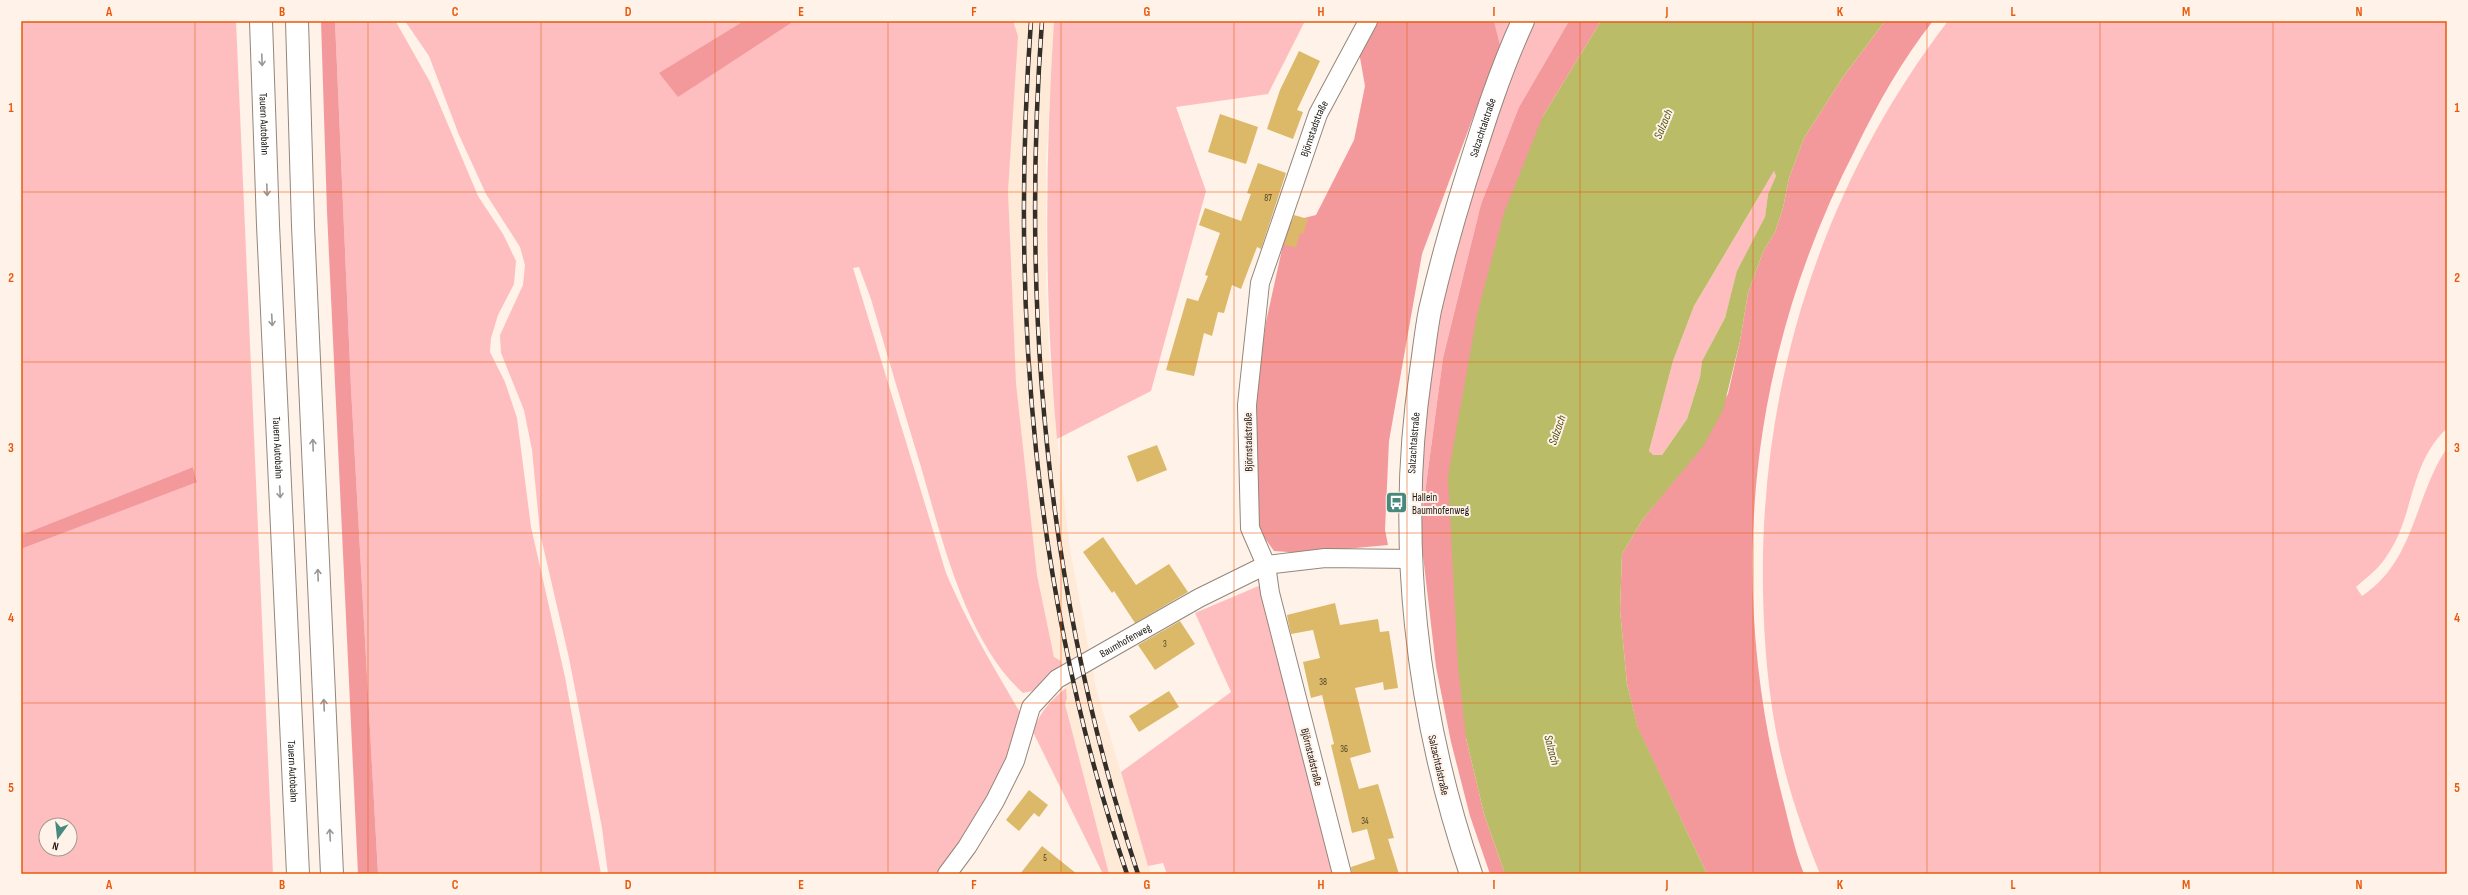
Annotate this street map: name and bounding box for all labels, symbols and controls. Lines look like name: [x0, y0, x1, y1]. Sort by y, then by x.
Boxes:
text: A: [105, 4, 113, 20]
text: B: [279, 4, 285, 20]
text: C: [452, 4, 459, 20]
text: D: [625, 4, 632, 20]
text: E: [798, 4, 804, 20]
text: F: [971, 4, 977, 20]
text: G: [1144, 4, 1151, 20]
text: H: [1318, 4, 1325, 20]
text: I: [1493, 4, 1496, 20]
text: J: [1665, 4, 1669, 20]
text: K: [1837, 4, 1844, 20]
text: L: [2010, 4, 2016, 20]
text: M: [2182, 4, 2190, 20]
text: N: [2356, 4, 2363, 20]
one-way arrow: [259, 53, 266, 66]
street label: Tauern Autobahn: [256, 93, 272, 156]
street label: Salzachtalstraße: [1467, 96, 1499, 159]
street label: Björnstadstraße: [1298, 98, 1331, 158]
text: 1: [8, 100, 14, 116]
text: 1: [2454, 100, 2460, 116]
water label: Salzach: [1651, 107, 1676, 141]
one-way arrow: [263, 183, 270, 196]
house number: 87: [1264, 193, 1272, 204]
text: 2: [8, 270, 14, 286]
text: 2: [2454, 270, 2460, 286]
one-way arrow: [268, 313, 276, 326]
street label: Salzachtalstraße: [1405, 411, 1423, 474]
street label: Björnstadstraße: [1241, 412, 1256, 472]
water label: Salzach: [1545, 413, 1570, 447]
street label: Tauern Autobahn: [270, 416, 286, 479]
one-way arrow: [309, 439, 316, 452]
text: 3: [8, 440, 14, 456]
text: 3: [2454, 440, 2460, 456]
one-way arrow: [276, 485, 283, 498]
bus stop icon: Hallein Baumhofenweg: [1383, 490, 1409, 516]
place label: Hallein Baumhofenweg: [1412, 491, 1470, 517]
one-way arrow: [315, 569, 322, 582]
text: 4: [8, 610, 14, 626]
text: 4: [2454, 610, 2460, 626]
street label: Baumhofenweg: [1097, 621, 1154, 660]
house number: 3: [1163, 639, 1167, 650]
house number: 38: [1319, 677, 1327, 688]
one-way arrow: [320, 699, 328, 712]
street label: Björnstadstraße: [1298, 727, 1325, 787]
water label: Salzach: [1540, 733, 1563, 767]
street label: Salzachtalstraße: [1425, 734, 1452, 797]
street label: Tauern Autobahn: [285, 740, 301, 803]
house number: 36: [1340, 744, 1348, 755]
text: 5: [8, 780, 14, 796]
text: 5: [2454, 780, 2460, 796]
house number: 34: [1361, 816, 1369, 827]
north arrow: [38, 817, 78, 857]
one-way arrow: [327, 829, 334, 842]
text: N: [51, 839, 60, 853]
house number: 5: [1043, 853, 1047, 864]
text: A: [105, 877, 113, 893]
text: B: [279, 877, 285, 893]
text: C: [452, 877, 459, 893]
text: D: [625, 877, 632, 893]
text: E: [798, 877, 804, 893]
text: F: [971, 877, 977, 893]
text: G: [1144, 877, 1151, 893]
text: H: [1318, 877, 1325, 893]
text: I: [1493, 877, 1496, 893]
text: J: [1665, 877, 1669, 893]
text: K: [1837, 877, 1844, 893]
text: L: [2010, 877, 2016, 893]
text: M: [2182, 877, 2190, 893]
text: N: [2356, 877, 2363, 893]

